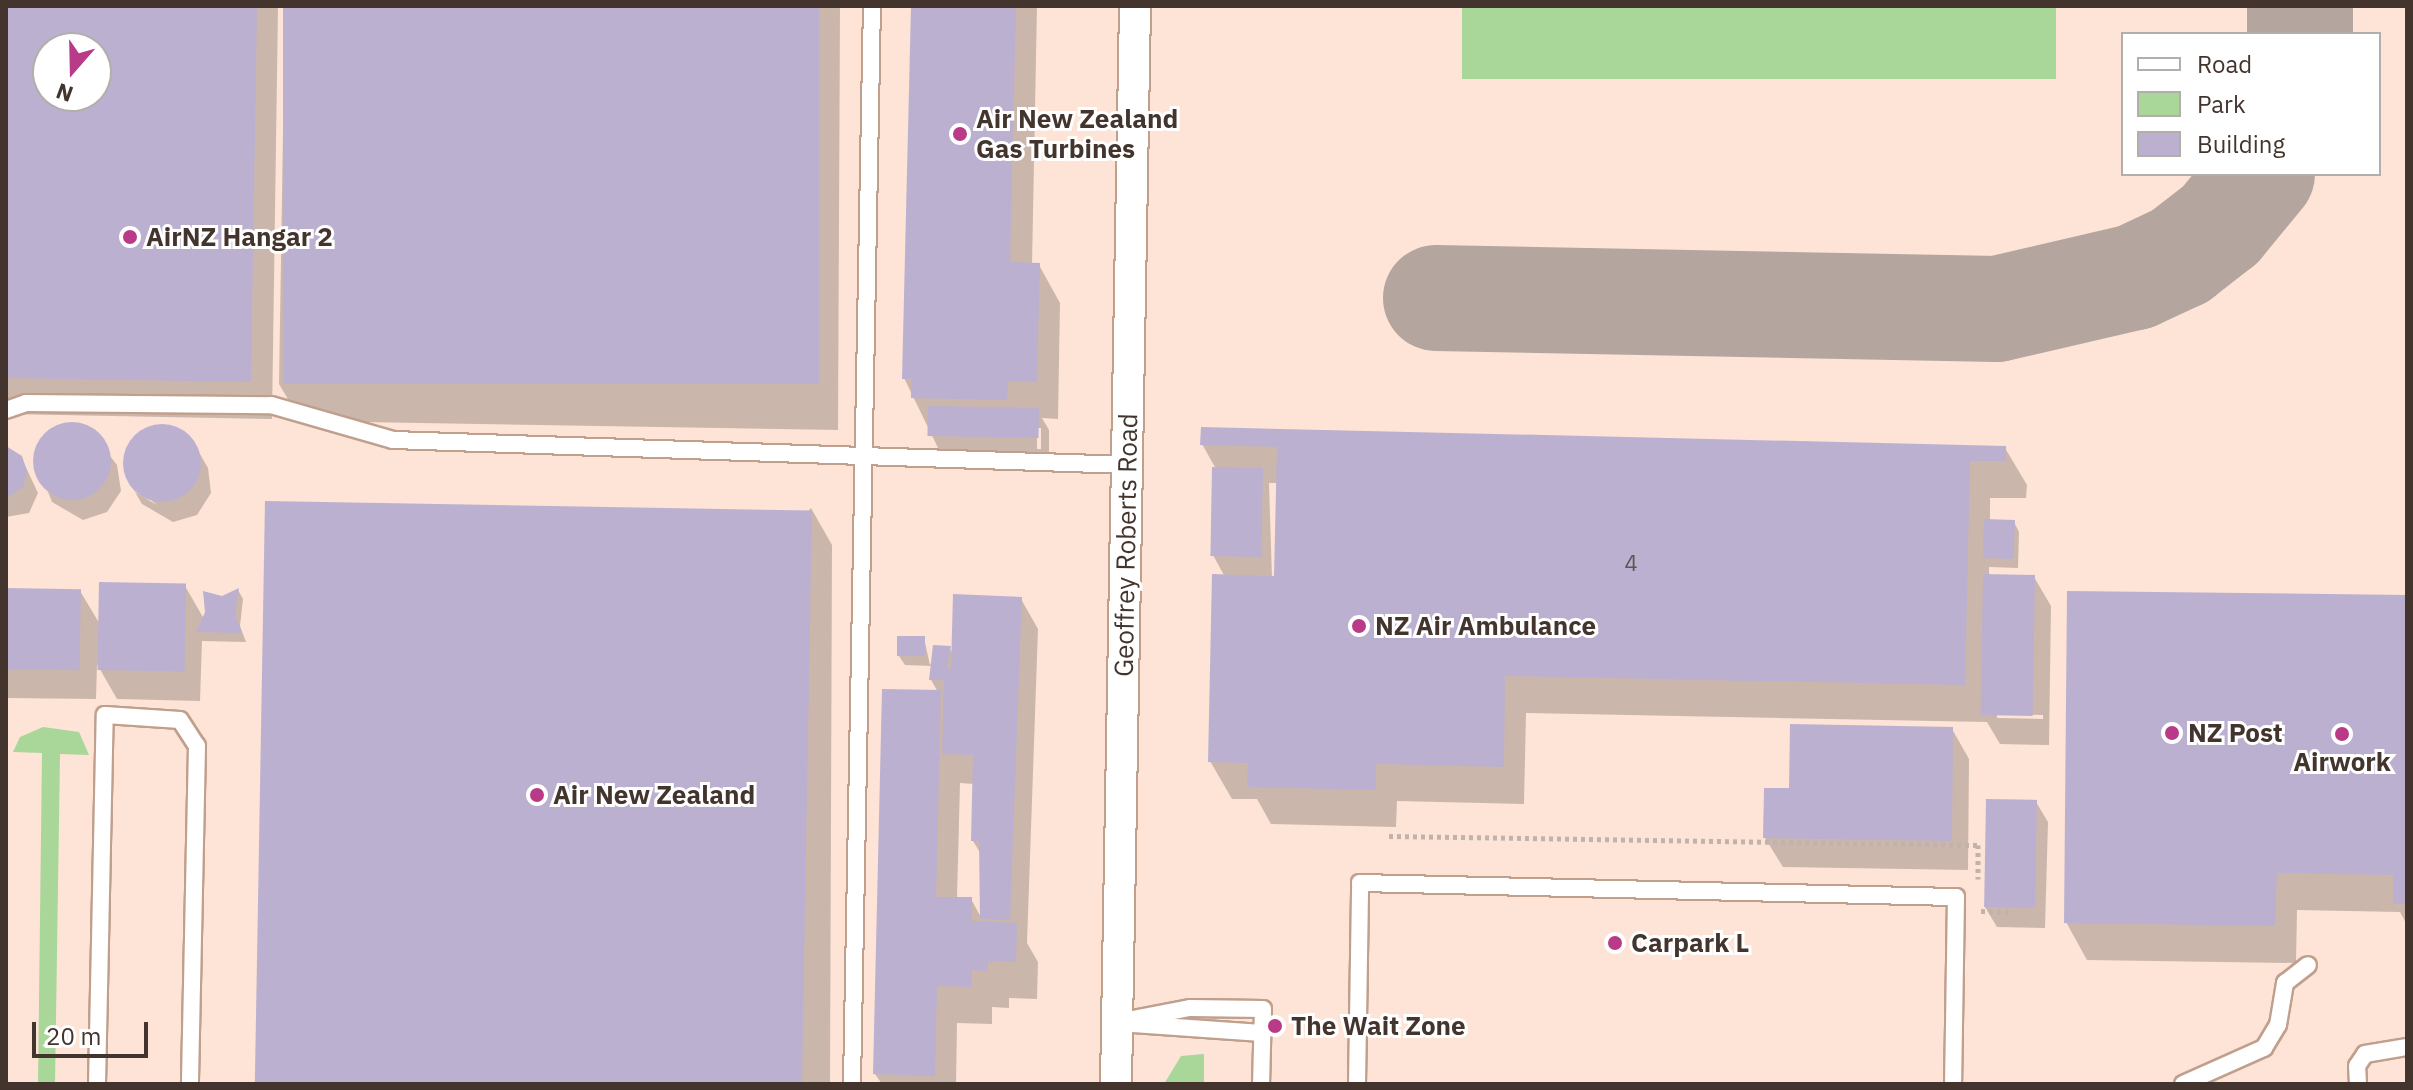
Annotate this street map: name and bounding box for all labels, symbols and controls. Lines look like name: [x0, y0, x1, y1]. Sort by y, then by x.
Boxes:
north arrow: [32, 32, 112, 112]
legend: [2121, 32, 2381, 176]
text: Road: [2197, 48, 2252, 80]
text: N: [52, 77, 77, 109]
text: Park: [2197, 88, 2246, 120]
place label: Air New Zealand Gas Turbines: [976, 103, 1178, 164]
marker: Air New Zealand Gas Turbines: [951, 125, 969, 143]
text: Building: [2197, 128, 2285, 160]
place label: AirNZ Hangar 2: [146, 221, 333, 253]
marker: AirNZ Hangar 2: [121, 228, 139, 246]
street label: Geoffrey Roberts Road: [1108, 413, 1144, 677]
house number: 4: [1624, 550, 1638, 576]
place label: NZ Air Ambulance: [1375, 610, 1596, 642]
marker: NZ Air Ambulance: [1350, 617, 1368, 635]
place label: NZ Post: [2188, 717, 2283, 749]
marker: NZ Post: [2163, 724, 2181, 742]
marker: Airwork: [2333, 725, 2351, 743]
place label: Airwork: [2293, 746, 2391, 778]
place label: Air New Zealand: [553, 779, 755, 811]
marker: Air New Zealand: [528, 786, 546, 804]
place label: Carpark L: [1631, 927, 1749, 959]
marker: Carpark L: [1606, 934, 1624, 952]
scale bar: [36, 1006, 152, 1056]
place label: The Wait Zone: [1291, 1010, 1466, 1042]
marker: The Wait Zone: [1266, 1017, 1284, 1035]
text: 20 m: [46, 1020, 101, 1052]

